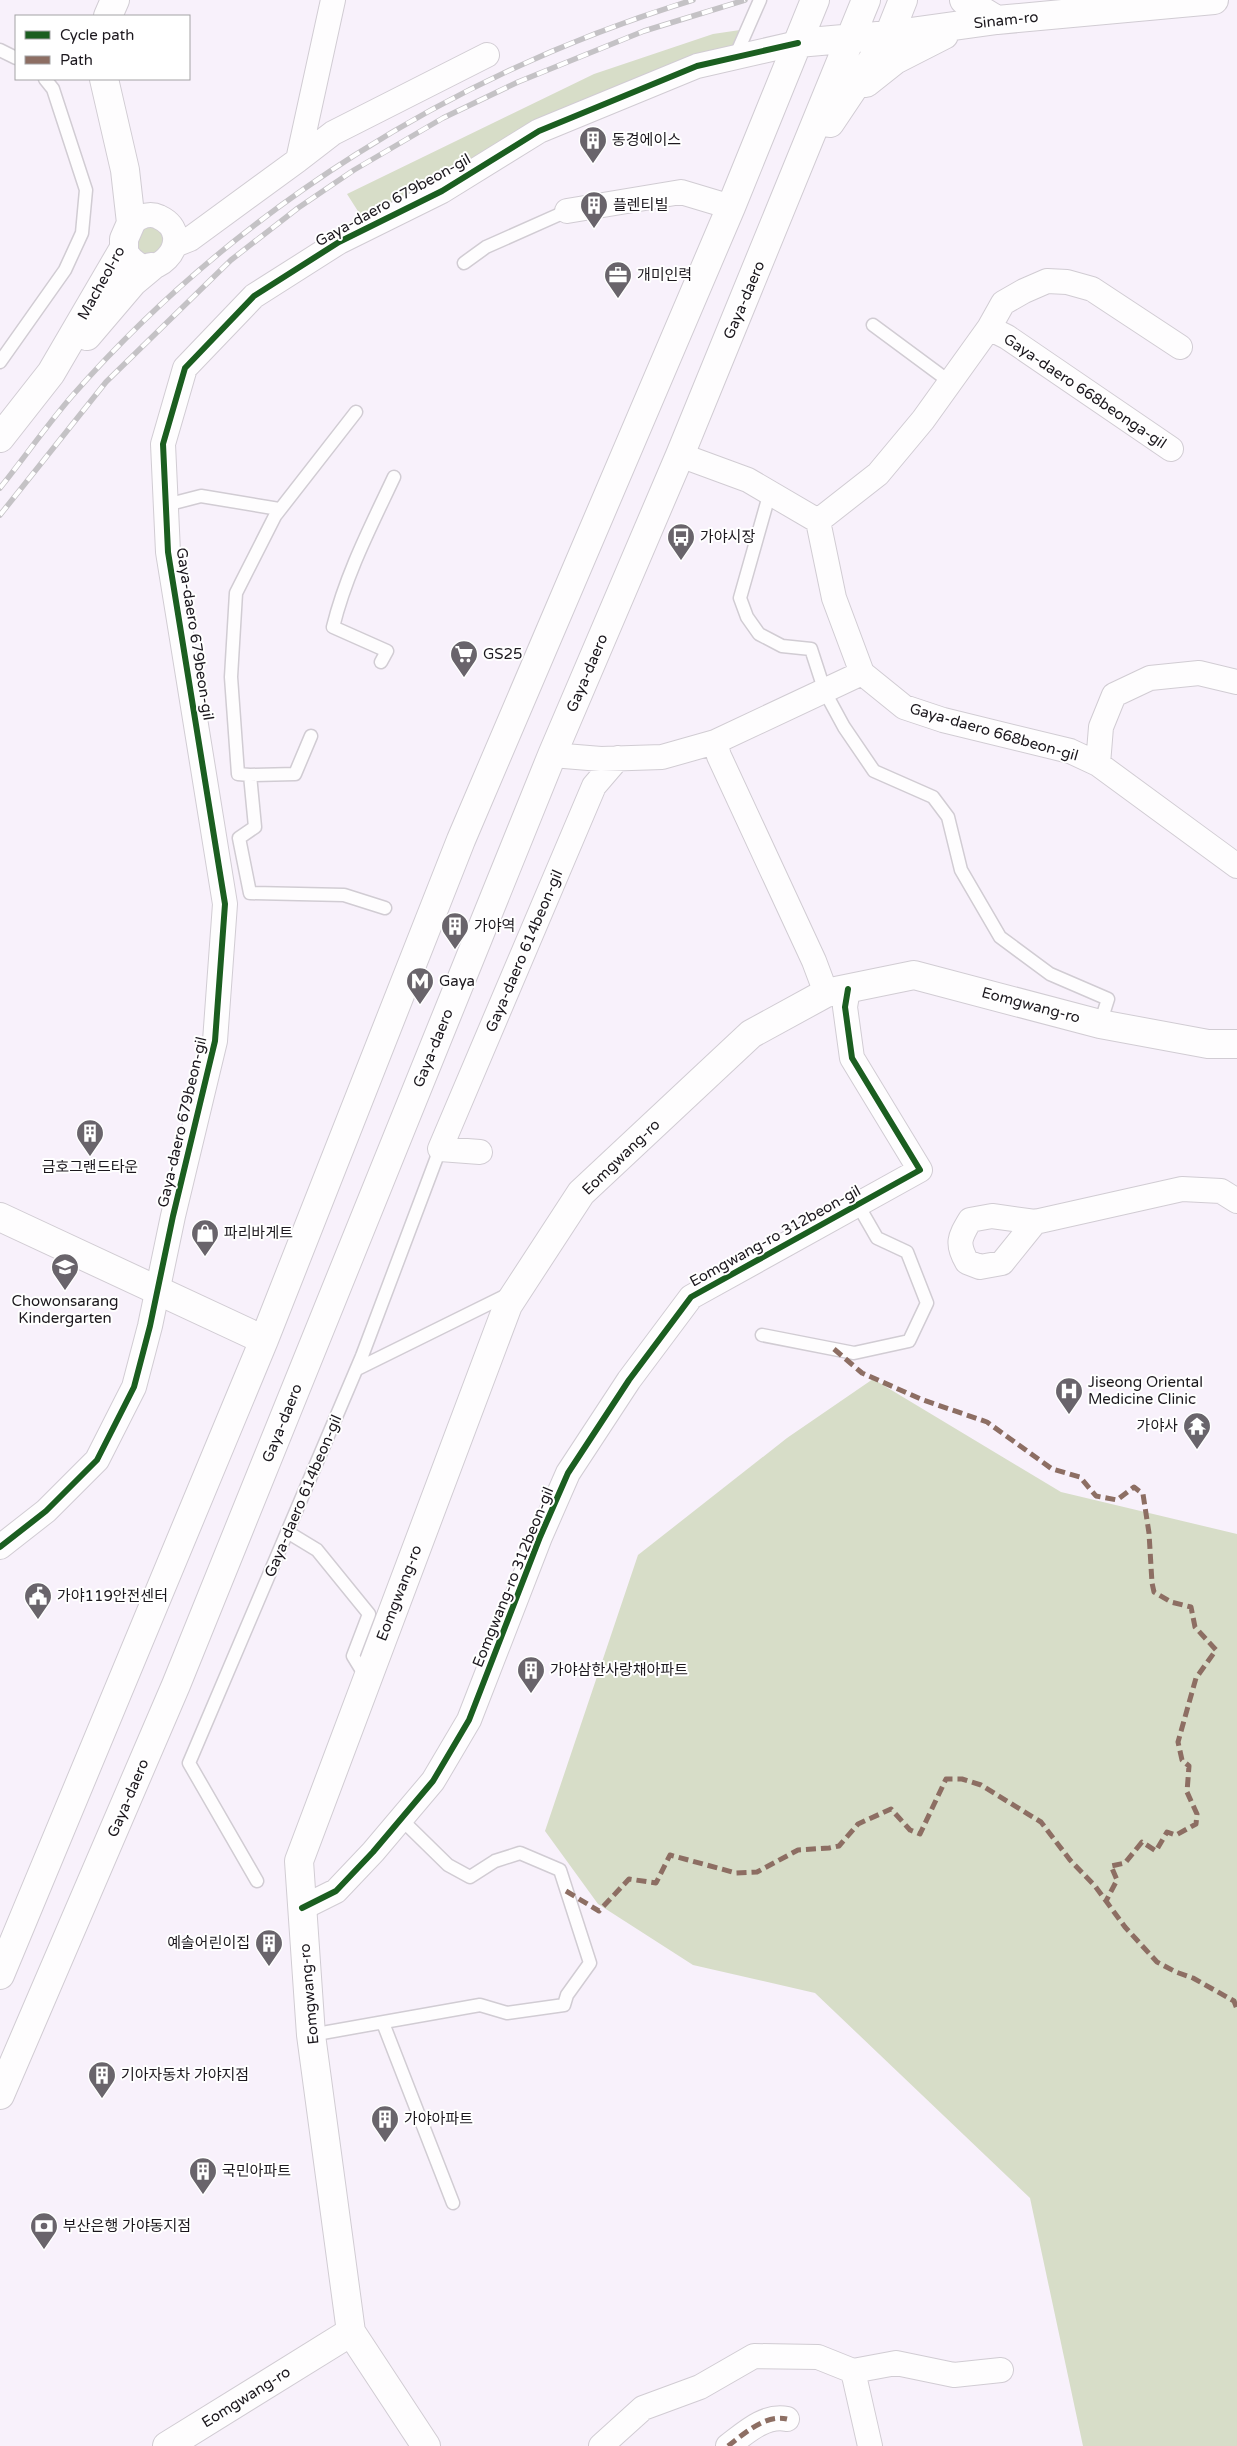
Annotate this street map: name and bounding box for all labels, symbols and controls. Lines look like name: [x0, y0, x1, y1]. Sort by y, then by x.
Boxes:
street label: Sinam-ro: [973, 8, 1039, 32]
legend: [15, 15, 190, 80]
text: Cycle path: [60, 26, 134, 44]
text: Path: [60, 51, 93, 69]
building icon: 동경에이스: [578, 125, 608, 164]
place label: 동경에이스: [612, 131, 681, 149]
street label: Gaya-daero 679beon-gil: [312, 150, 474, 250]
building icon: 플렌티빌: [579, 190, 609, 229]
place label: 플렌티빌: [613, 196, 668, 214]
street label: Macheol-ro: [73, 243, 129, 323]
street label: Gaya-daero: [719, 258, 769, 342]
office icon: 개미인력: [603, 260, 633, 299]
place label: 개미인력: [637, 266, 692, 284]
street label: Gaya-daero 668beonga-gil: [1000, 330, 1170, 452]
bus stop icon: 가야시장: [666, 522, 696, 561]
place label: 가야시장: [700, 528, 755, 546]
street label: Gaya-daero 679beon-gil: [172, 546, 218, 722]
street label: Gaya-daero: [562, 631, 612, 715]
supermarket icon: GS25: [449, 639, 479, 678]
place label: GS25: [483, 645, 522, 663]
street label: Gaya-daero 668beon-gil: [908, 699, 1080, 765]
street label: Gaya-daero 614beon-gil: [482, 867, 566, 1035]
building icon: 가야역: [440, 911, 470, 950]
place label: 가야역: [474, 917, 515, 935]
metro station icon: Gaya: [405, 966, 435, 1005]
place label: Gaya: [439, 972, 475, 990]
street label: Eomgwang-ro: [980, 983, 1082, 1027]
street label: Gaya-daero: [409, 1006, 457, 1090]
street label: Gaya-daero 679beon-gil: [154, 1035, 210, 1209]
street label: Eomgwang-ro: [578, 1115, 664, 1199]
building icon: 금호그랜드타운: [75, 1118, 105, 1157]
place label: 금호그랜드타운: [42, 1158, 138, 1176]
street label: Eomgwang-ro 312beon-gil: [686, 1181, 864, 1291]
shop icon: 파리바게트: [190, 1218, 220, 1257]
place label: 파리바게트: [224, 1224, 293, 1242]
school or university icon: Chowonsarang Kindergarten: [50, 1252, 80, 1291]
place label: Chowonsarang Kindergarten: [11, 1292, 119, 1327]
place label: Jiseong Oriental Medicine Clinic: [1088, 1373, 1203, 1408]
hospital icon: Jiseong Oriental Medicine Clinic: [1054, 1376, 1084, 1415]
street label: Gaya-daero: [258, 1381, 306, 1465]
temple icon: 가야사: [1182, 1411, 1212, 1450]
street label: Gaya-daero 614beon-gil: [261, 1412, 345, 1580]
place label: 가야사: [1137, 1417, 1178, 1435]
street label: Eomgwang-ro 312beon-gil: [469, 1484, 557, 1670]
street label: Eomgwang-ro: [372, 1542, 426, 1644]
public building icon: 가야119안전센터: [23, 1581, 53, 1620]
place label: 가야119안전센터: [57, 1587, 168, 1605]
building icon: 가야삼한사랑채아파트: [516, 1655, 546, 1694]
place label: 가야삼한사랑채아파트: [550, 1661, 688, 1679]
street label: Gaya-daero: [103, 1756, 153, 1840]
building icon: 예솔어린이집: [254, 1928, 284, 1967]
place label: 예솔어린이집: [167, 1934, 250, 1952]
street label: Eomgwang-ro: [296, 1943, 322, 2045]
building icon: 기아자동차 가야지점: [87, 2060, 117, 2099]
place label: 기아자동차 가야지점: [121, 2066, 249, 2084]
building icon: 가야아파트: [370, 2104, 400, 2143]
place label: 가야아파트: [404, 2110, 473, 2128]
building icon: 국민아파트: [188, 2156, 218, 2195]
place label: 국민아파트: [222, 2162, 291, 2180]
bank icon: 부산은행 가야동지점: [29, 2211, 59, 2250]
place label: 부산은행 가야동지점: [63, 2217, 191, 2235]
street label: Eomgwang-ro: [198, 2363, 294, 2431]

